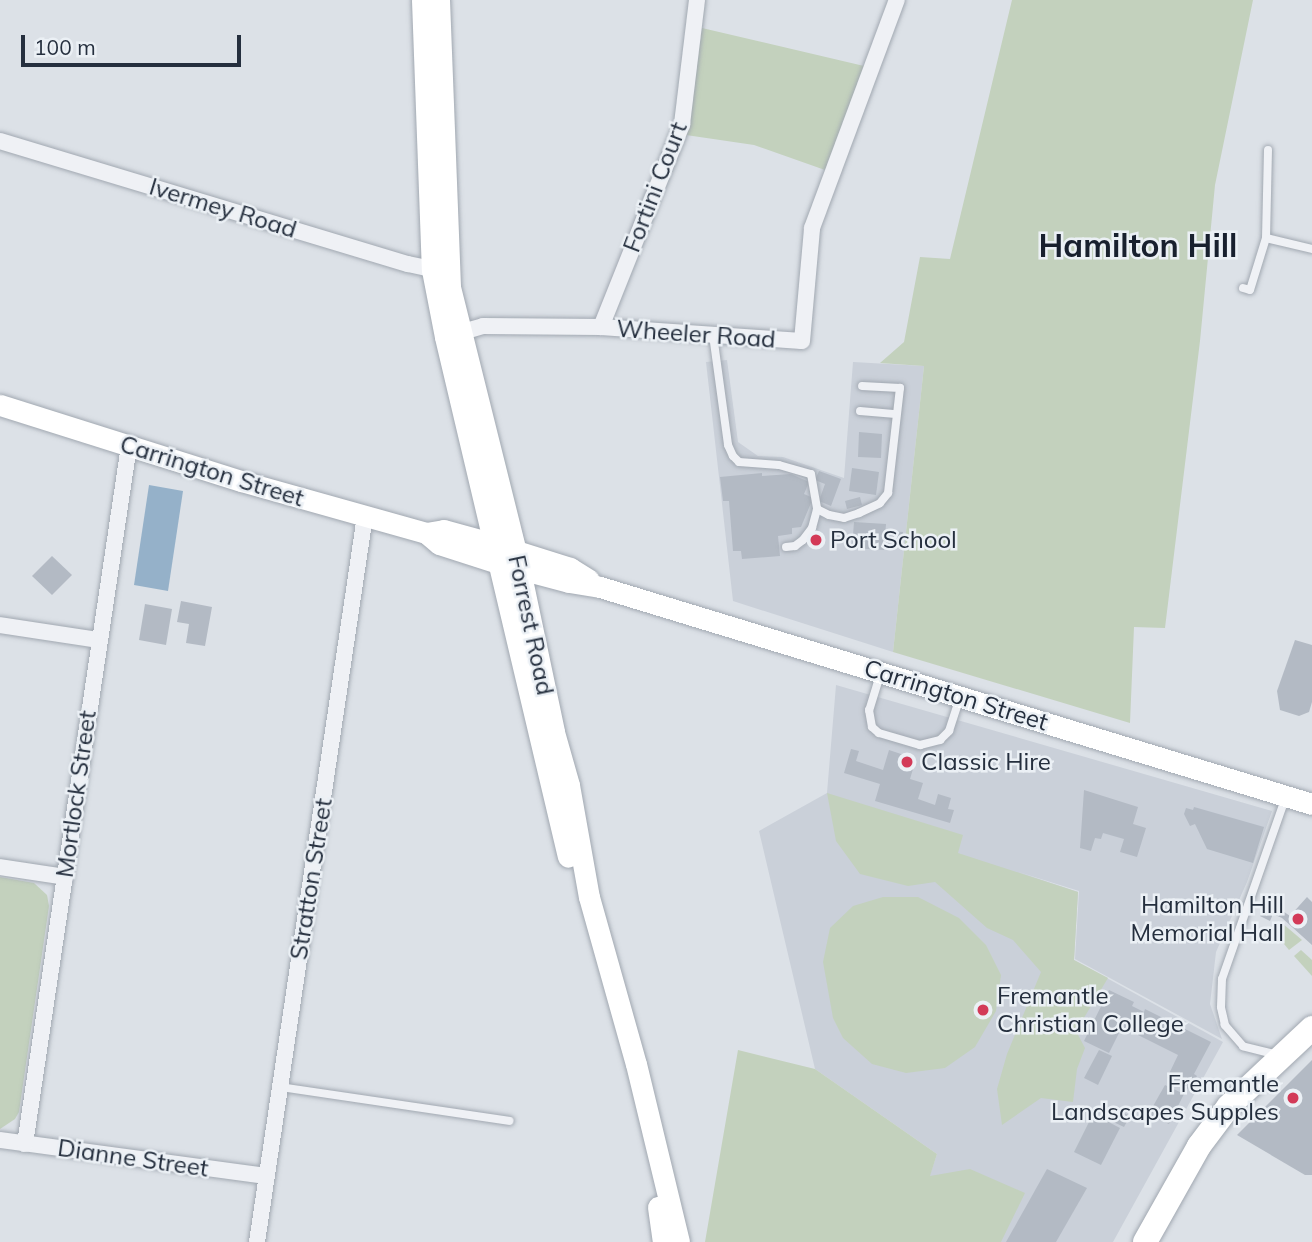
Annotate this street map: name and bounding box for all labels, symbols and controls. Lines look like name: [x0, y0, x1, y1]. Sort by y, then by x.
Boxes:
scale bar: [24, 21, 245, 65]
text: 100 m: [34, 34, 96, 60]
street label: Fortini Court: [617, 118, 693, 256]
street label: Ivermey Road: [146, 172, 300, 244]
district label: Hamilton Hill: [1039, 226, 1237, 264]
street label: Wheeler Road: [615, 314, 777, 354]
street label: Carrington Street: [117, 429, 307, 513]
place label: Port School: [830, 526, 957, 554]
marker: Port School: [808, 532, 824, 548]
street label: Forrest Road: [502, 552, 560, 698]
street label: Carrington Street: [861, 653, 1051, 737]
street label: Mortlock Street: [50, 709, 102, 879]
place label: Classic Hire: [921, 748, 1051, 776]
marker: Classic Hire: [899, 754, 915, 770]
street label: Stratton Street: [284, 796, 338, 962]
place label: Hamilton Hill Memorial Hall: [1131, 891, 1284, 947]
marker: Hamilton Hill Memorial Hall: [1290, 911, 1306, 927]
place label: Fremantle Christian College: [997, 982, 1184, 1038]
marker: Fremantle Christian College: [975, 1002, 991, 1018]
place label: Fremantle Landscapes Supples: [1051, 1070, 1279, 1126]
marker: Fremantle Landscapes Supples: [1285, 1090, 1301, 1106]
street label: Dianne Street: [56, 1133, 210, 1183]

